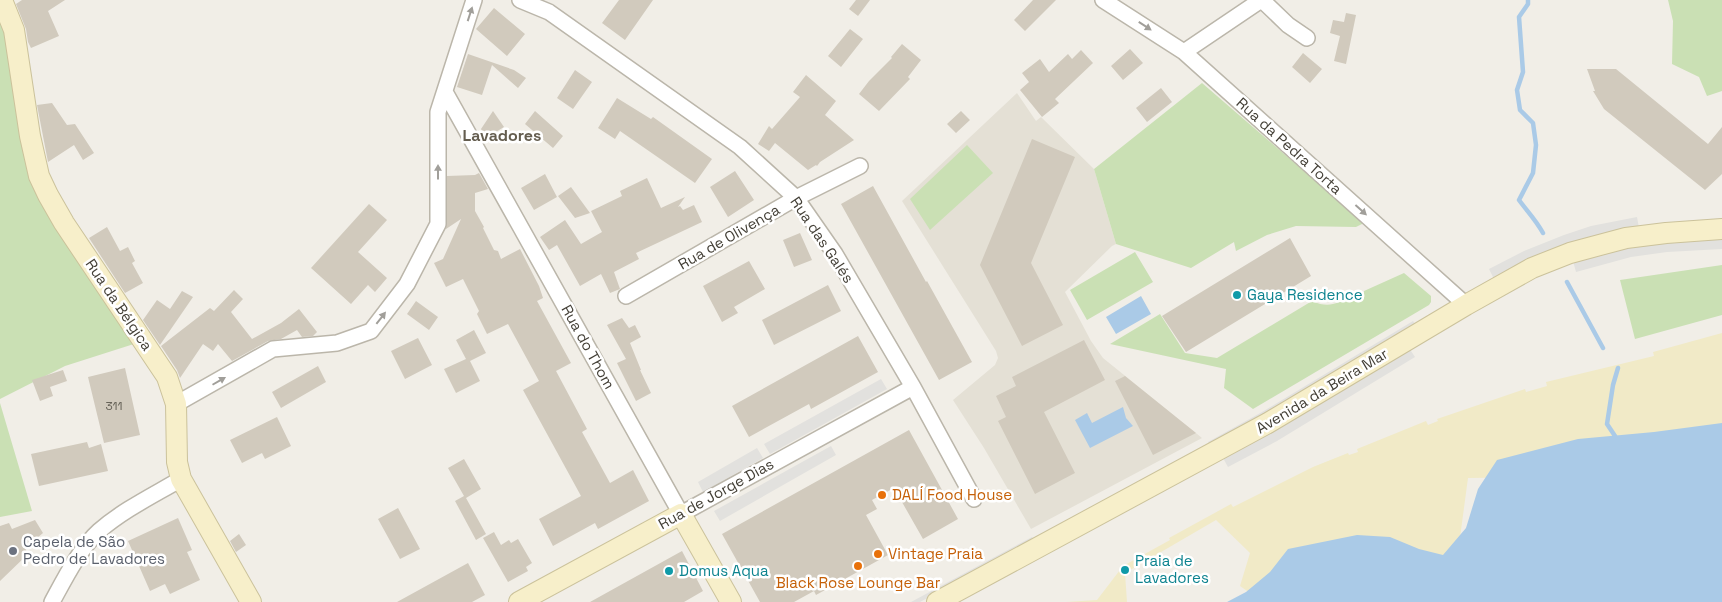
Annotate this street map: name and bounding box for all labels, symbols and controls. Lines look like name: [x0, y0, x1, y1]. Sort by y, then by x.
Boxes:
one-way arrow: [466, 7, 474, 22]
one-way arrow: [1138, 21, 1151, 31]
street label: Rua da Pedra Torta: [1233, 93, 1346, 198]
district label: Lavadores: [463, 125, 541, 146]
one-way arrow: [434, 164, 442, 180]
street label: Rua das Galés: [787, 193, 858, 287]
street label: Rua de Olivença: [674, 200, 783, 273]
one-way arrow: [1355, 204, 1367, 216]
street label: Rua da Bélgica: [82, 255, 157, 355]
place label: Gaya Residence: [1247, 285, 1363, 304]
marker: Gaya Residence: [1231, 289, 1243, 301]
street label: Rua do Thom: [557, 301, 619, 392]
one-way arrow: [376, 312, 387, 325]
street label: Avenida da Beira Mar: [1252, 343, 1391, 437]
one-way arrow: [211, 377, 226, 385]
house number: 311: [105, 398, 123, 414]
street label: Rua de Jorge Dias: [655, 454, 777, 533]
place label: DALÍ Food House: [892, 485, 1012, 504]
marker: DALÍ Food House: [876, 489, 888, 501]
place label: Capela de São Pedro de Lavadores: [23, 532, 165, 568]
place label: Vintage Praia: [888, 544, 983, 563]
marker: Capela de São Pedro de Lavadores: [7, 545, 19, 557]
marker: Vintage Praia: [872, 548, 884, 560]
place label: Praia de Lavadores: [1135, 551, 1209, 587]
marker: Black Rose Lounge Bar: [852, 560, 864, 572]
place label: Domus Aqua: [679, 561, 769, 580]
marker: Praia de Lavadores: [1119, 564, 1131, 576]
marker: Domus Aqua: [663, 565, 675, 577]
place label: Black Rose Lounge Bar: [776, 573, 941, 592]

